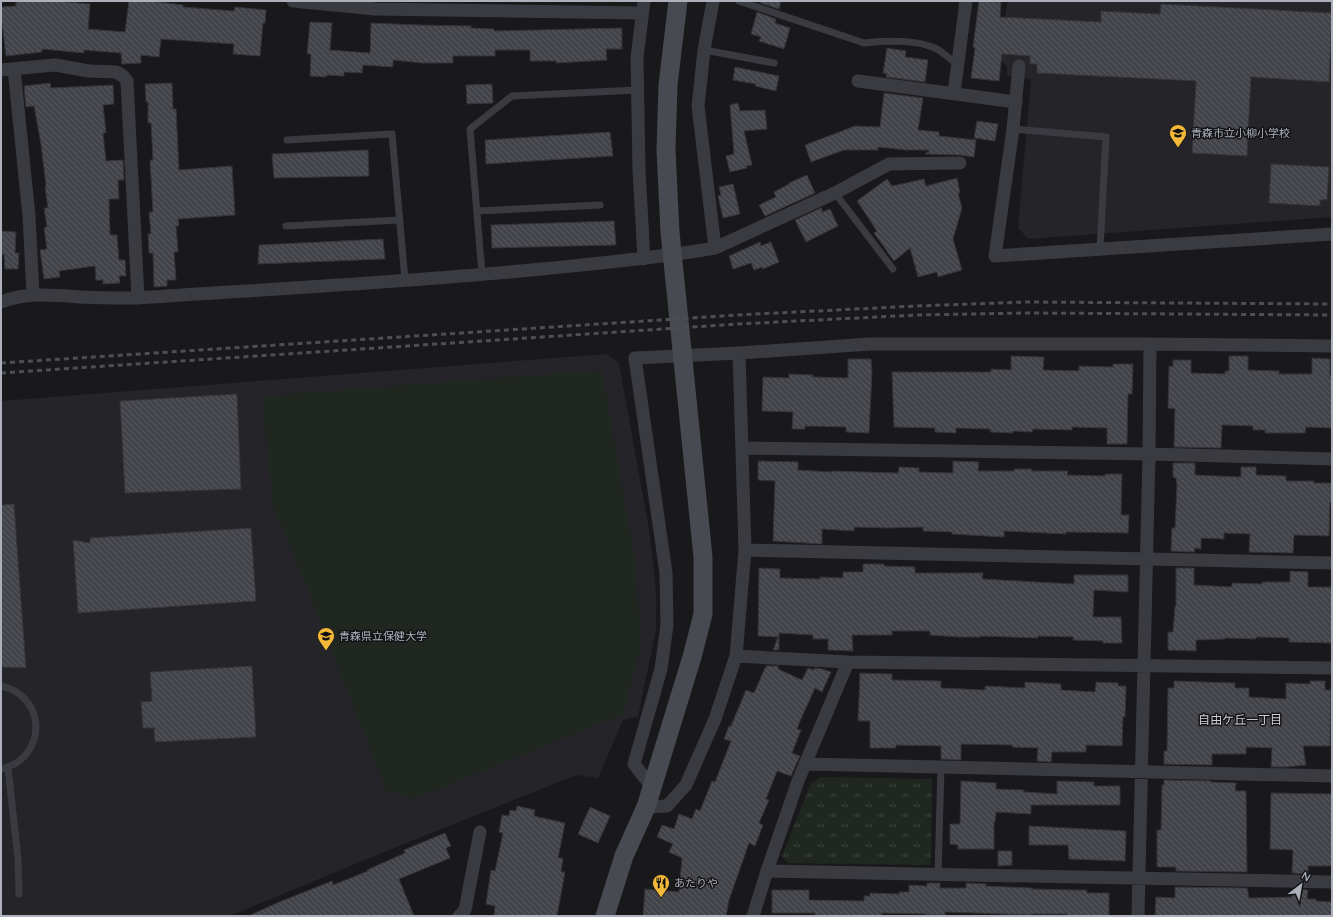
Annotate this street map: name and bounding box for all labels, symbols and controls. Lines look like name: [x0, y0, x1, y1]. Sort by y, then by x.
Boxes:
school or university icon: 青森市立小柳小学校: [1168, 123, 1188, 148]
place label: 青森市立小柳小学校: [1191, 126, 1290, 140]
school or university icon: 青森県立保健大学: [316, 626, 336, 651]
place label: 青森県立保健大学: [339, 629, 427, 643]
district label: 自由ケ丘一丁目: [1198, 712, 1282, 727]
north arrow: [1281, 865, 1321, 905]
text: N: [1299, 868, 1313, 885]
restaurant icon: あたりや: [651, 873, 671, 898]
place label: あたりや: [674, 876, 718, 890]

